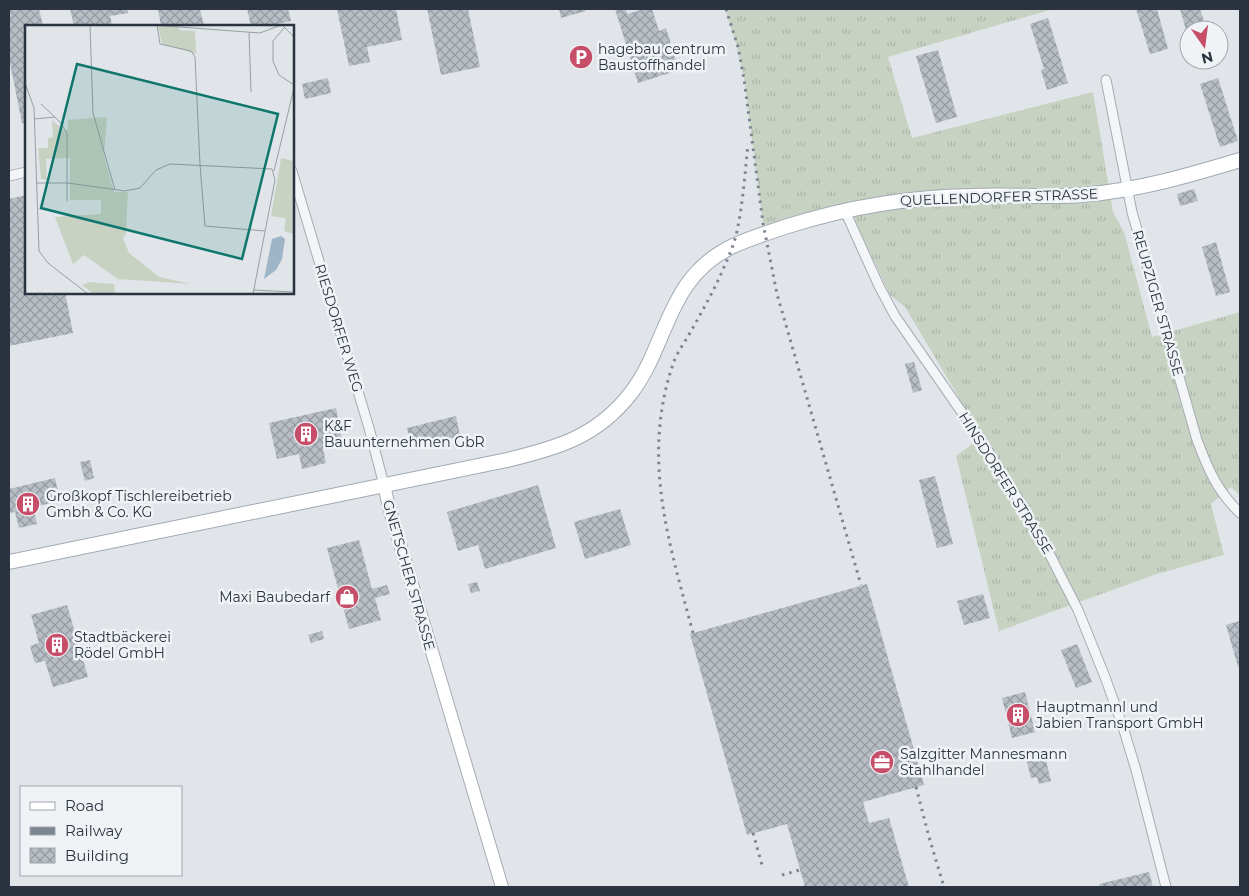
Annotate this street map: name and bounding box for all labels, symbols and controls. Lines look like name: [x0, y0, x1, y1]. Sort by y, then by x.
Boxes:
north arrow: [1179, 20, 1229, 70]
inset map: [25, 25, 294, 294]
place label: hagebau centrum Baustoffhandel: [598, 40, 726, 74]
parking icon: hagebau centrum Baustoffhandel: [568, 44, 594, 70]
text: N: [1199, 48, 1215, 68]
street label: QUELLENDORFER STRASSE: [900, 185, 1098, 209]
street label: REUPZIGER STRASSE: [1129, 228, 1187, 378]
street label: RIESDORFER WEG: [311, 262, 367, 394]
street label: HINSDORFER STRASSE: [955, 409, 1057, 557]
place label: K&F Bauunternehmen GbR: [324, 417, 485, 451]
building icon: K&F Bauunternehmen GbR: [293, 421, 319, 447]
place label: Großkopf Tischlereibetrieb Gmbh & Co. KG: [46, 487, 232, 521]
building icon: Großkopf Tischlereibetrieb Gmbh & Co. KG: [15, 491, 41, 517]
street label: GNETSCHER STRASSE: [379, 498, 439, 652]
shop icon: Maxi Baubedarf: [334, 584, 360, 610]
place label: Maxi Baubedarf: [219, 588, 331, 606]
place label: Stadtbäckerei Rödel GmbH: [74, 628, 171, 662]
building icon: Stadtbäckerei Rödel GmbH: [44, 632, 70, 658]
place label: Hauptmannl und Jabien Transport GmbH: [1035, 698, 1204, 732]
building icon: Hauptmannl und Jabien Transport GmbH: [1005, 702, 1031, 728]
place label: Salzgitter Mannesmann Stahlhandel: [900, 745, 1067, 779]
office icon: Salzgitter Mannesmann Stahlhandel: [869, 749, 895, 775]
legend: [20, 786, 182, 876]
text: Road: [65, 796, 104, 815]
text: Railway: [65, 821, 123, 840]
text: Building: [65, 846, 129, 865]

